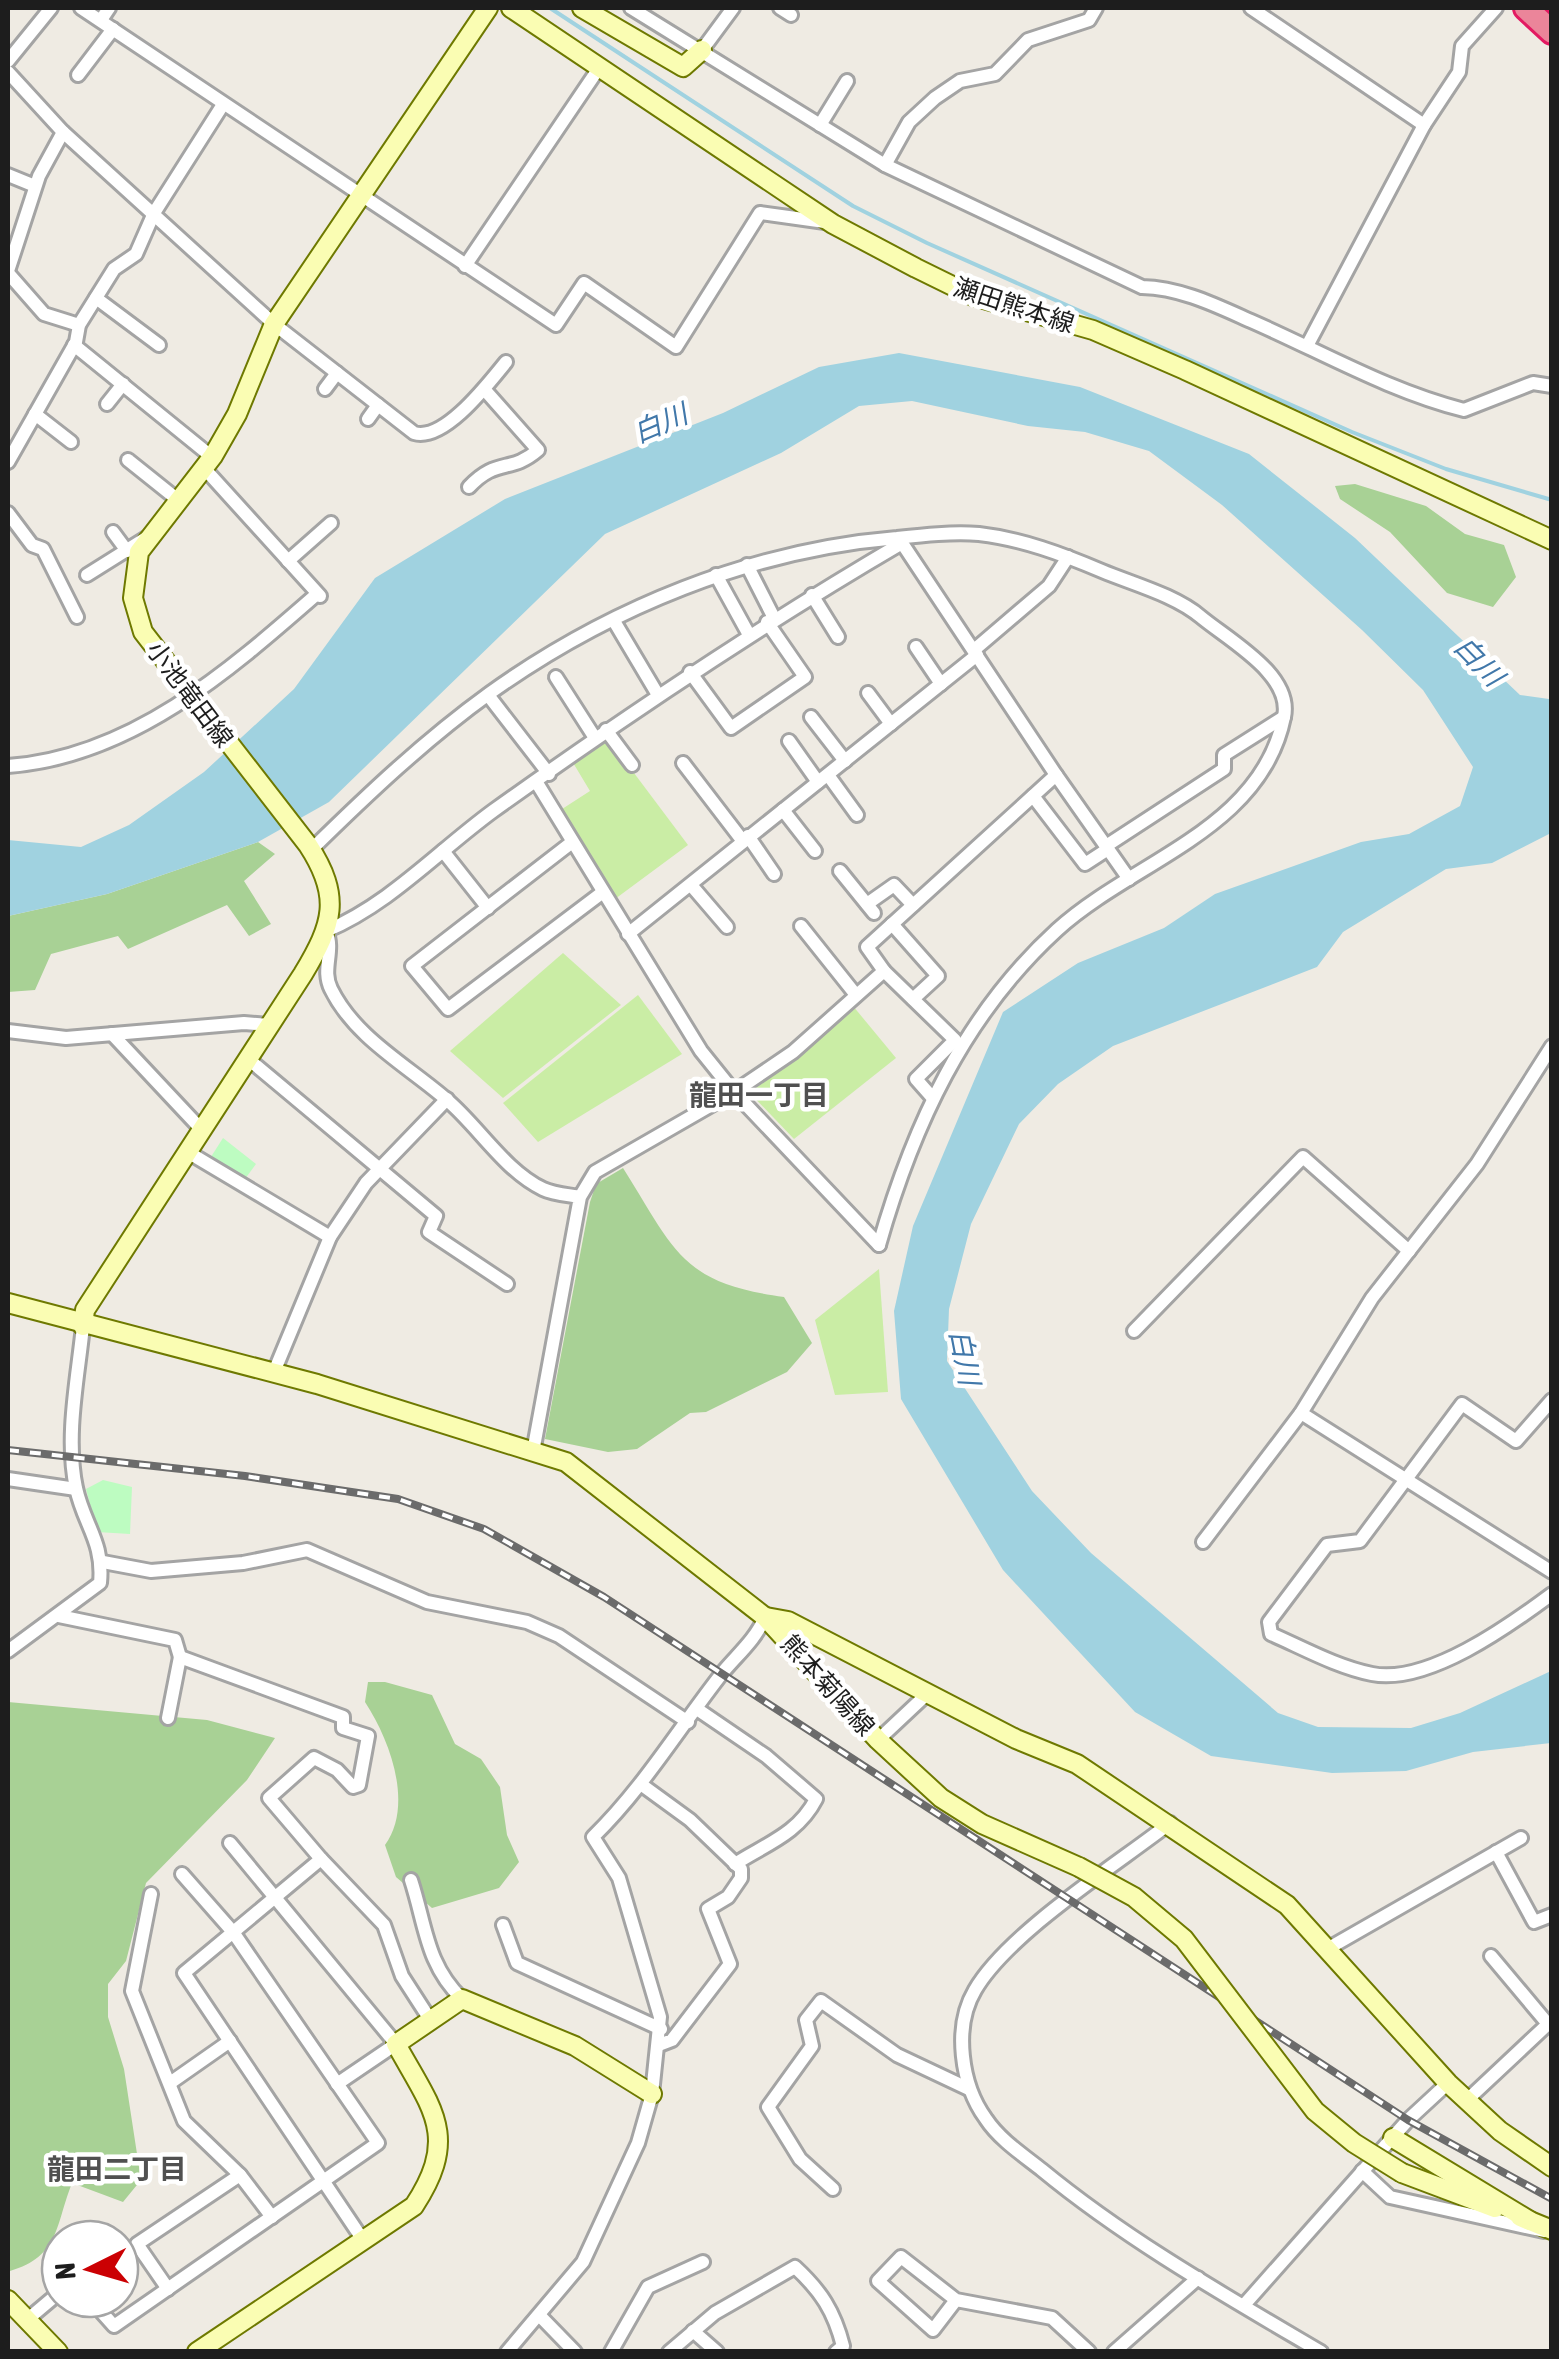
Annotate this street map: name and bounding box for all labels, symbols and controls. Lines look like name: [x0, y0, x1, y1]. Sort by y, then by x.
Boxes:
street label: 瀬田熊本線: [950, 272, 1078, 338]
water label: 白川: [628, 396, 695, 449]
water label: 白川: [1448, 630, 1512, 694]
street label: 小池竜田線: [141, 636, 239, 752]
district label: 龍田一丁目: [689, 1079, 829, 1111]
water label: 白川: [944, 1326, 987, 1390]
street label: 熊本菊陽線: [776, 1629, 880, 1741]
district label: 龍田二丁目: [47, 2153, 187, 2185]
north arrow: [40, 2219, 140, 2319]
text: N: [48, 2262, 82, 2281]

